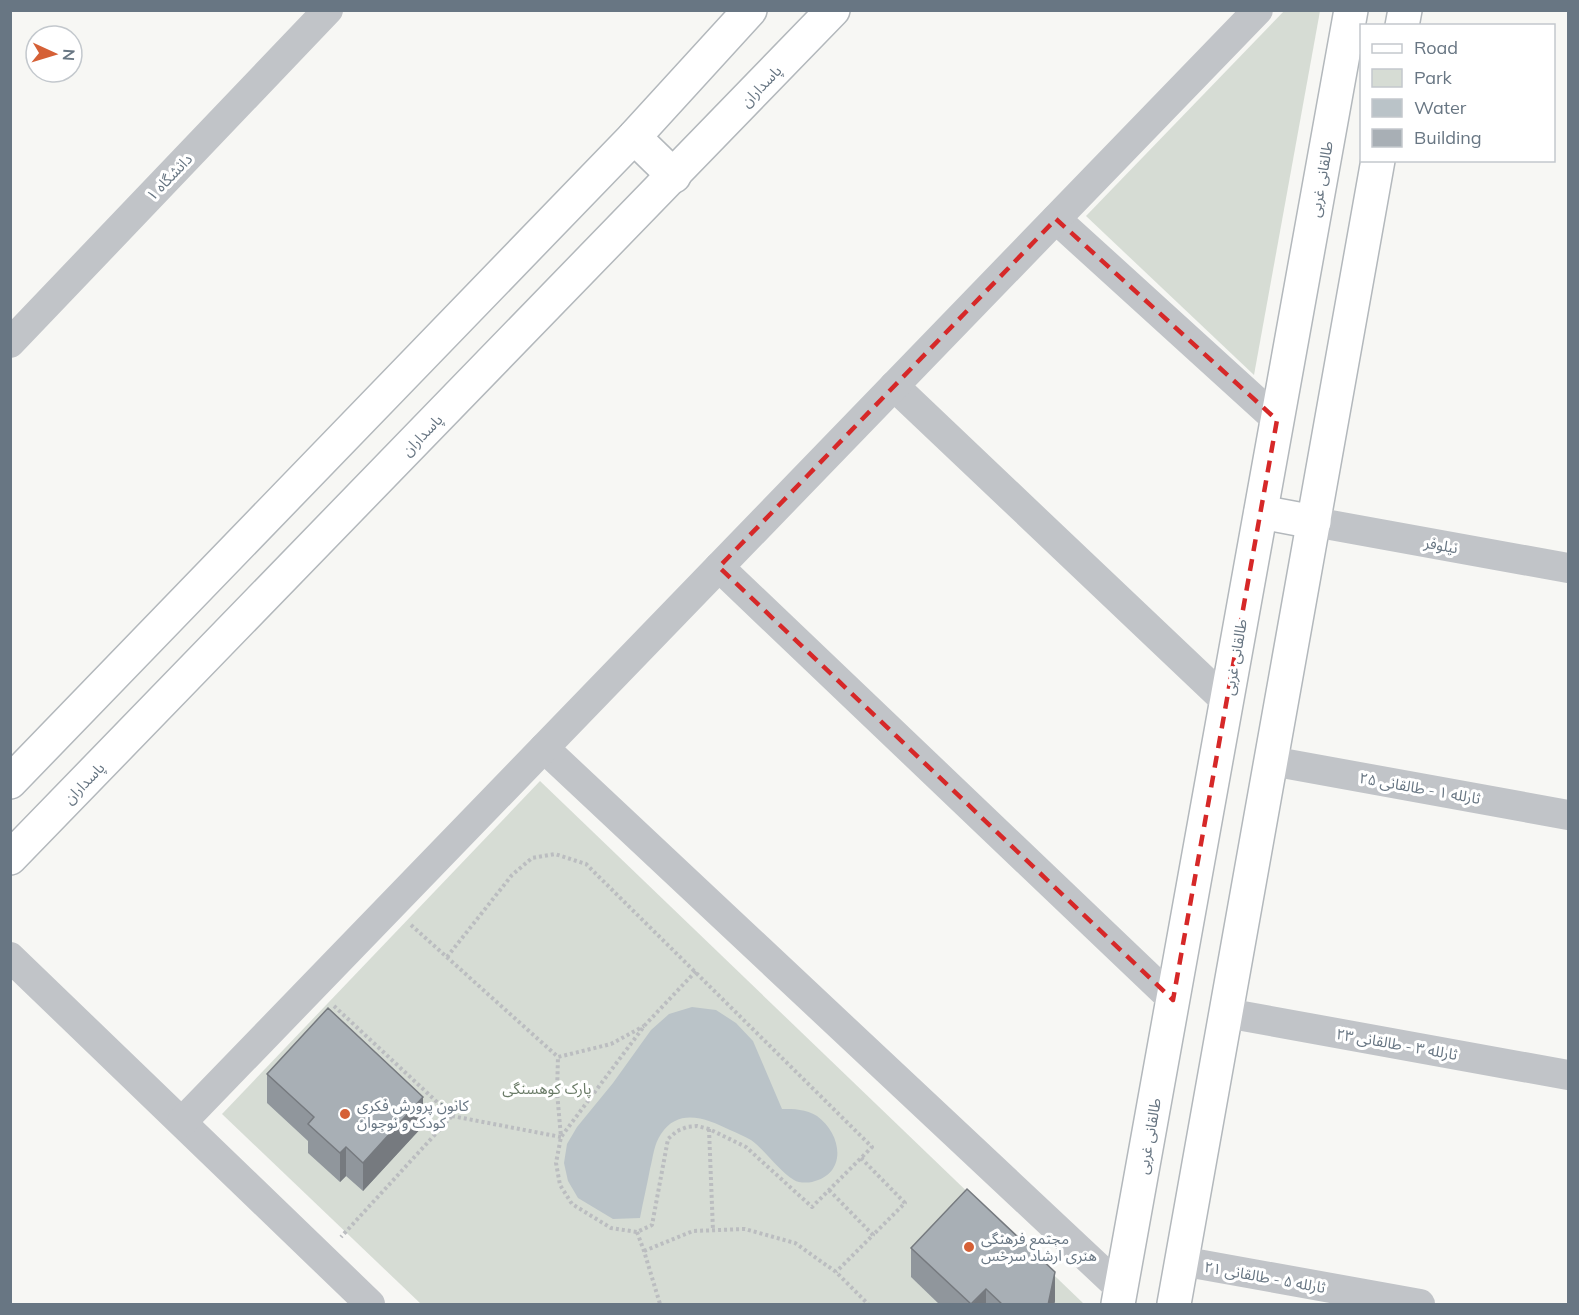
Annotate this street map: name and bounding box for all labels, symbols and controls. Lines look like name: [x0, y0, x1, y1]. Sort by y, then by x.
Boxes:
north arrow: [24, 24, 84, 84]
legend: [1360, 24, 1555, 162]
text: Road: [1414, 36, 1458, 59]
text: N: [59, 48, 79, 62]
street label: پاسداران: [736, 61, 786, 112]
text: Park: [1414, 66, 1453, 89]
text: Water: [1414, 96, 1467, 119]
text: Building: [1414, 126, 1482, 149]
street label: طالقانی غربی: [1305, 139, 1337, 219]
street label: دانشگاه ۱: [142, 150, 196, 204]
street label: پاسداران: [397, 410, 447, 461]
street label: نیلوفر: [1422, 533, 1459, 557]
street label: طالقانی غربی: [1219, 617, 1251, 697]
street label: پاسداران: [59, 758, 109, 809]
street label: ثارلله ۱ - طالقانی ۲۵: [1358, 768, 1482, 808]
street label: ثارلله ۳ - طالقانی ۲۳: [1335, 1024, 1459, 1064]
park label: پارک کوهسنگی: [502, 1079, 592, 1099]
place label: کانون پرورش فکری کودک و نوجوان: [357, 1096, 470, 1132]
street label: طالقانی غربی: [1133, 1096, 1165, 1176]
marker: کانون پرورش فکری کودک و نوجوان: [338, 1107, 352, 1121]
place label: مجتمع فرهنگی هنری ارشاد سرخس: [981, 1229, 1097, 1265]
marker: مجتمع فرهنگی هنری ارشاد سرخس: [962, 1240, 976, 1254]
street label: ثارلله ۵ - طالقانی ۲۱: [1203, 1257, 1327, 1297]

